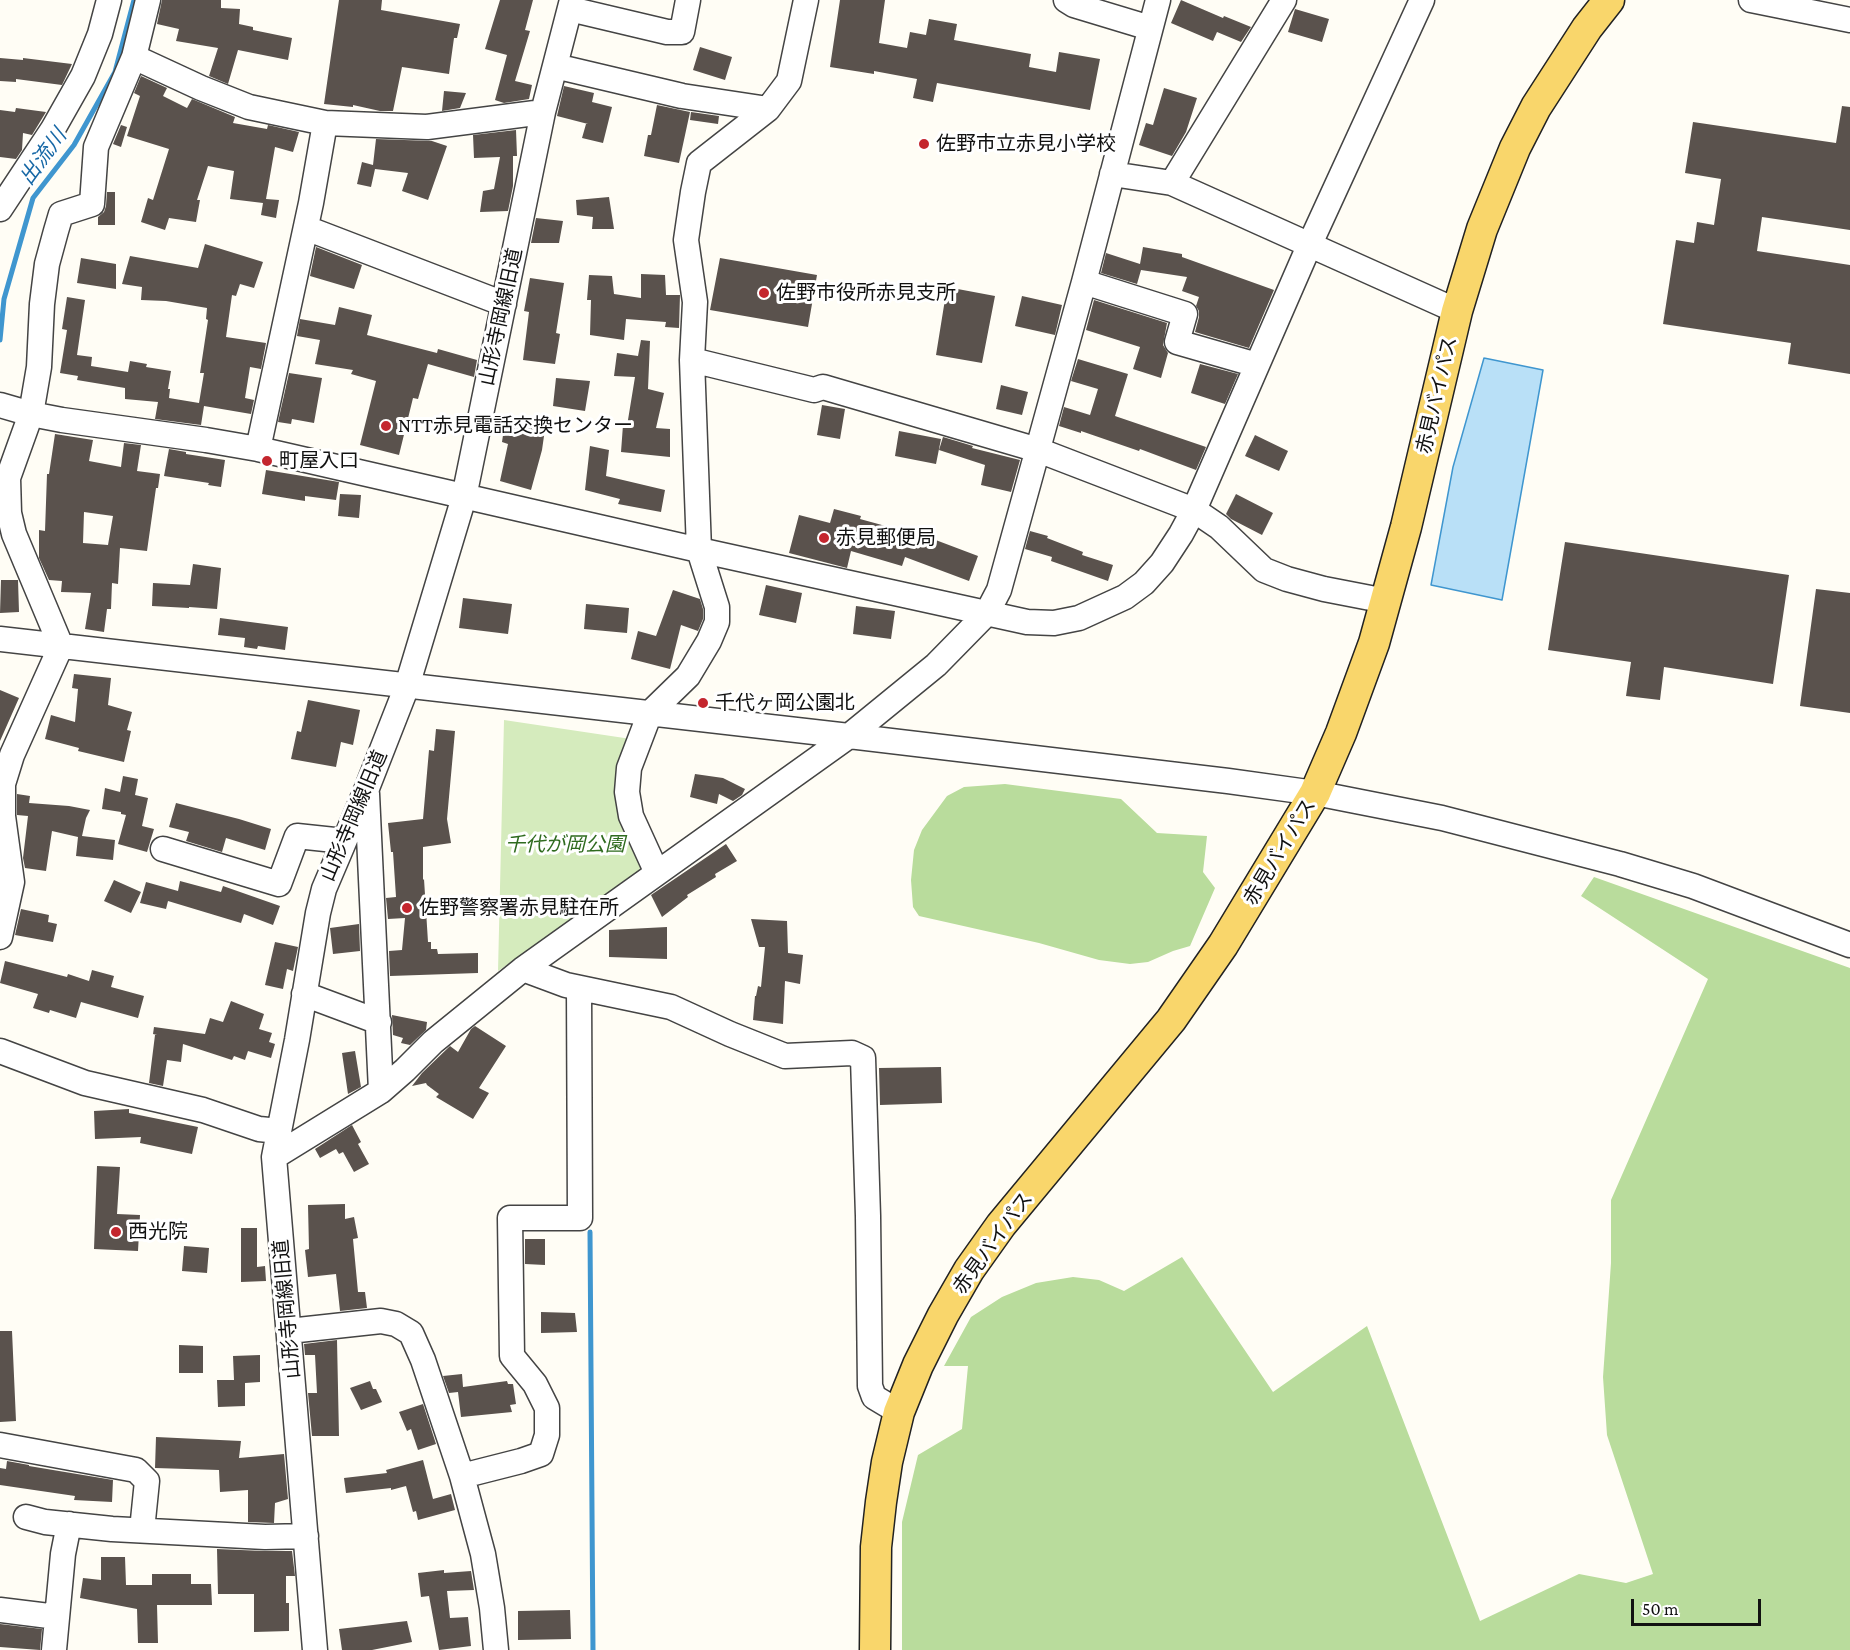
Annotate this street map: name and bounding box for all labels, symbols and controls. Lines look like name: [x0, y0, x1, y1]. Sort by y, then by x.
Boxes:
water label: 出流川: [14, 124, 72, 190]
place label: 佐野市立赤見小学校: [936, 132, 1116, 156]
marker: 佐野市立赤見小学校: [917, 137, 931, 151]
street label: 山形寺岡線旧道: [475, 246, 527, 388]
place label: 佐野市役所赤見支所: [776, 281, 956, 305]
marker: 佐野市役所赤見支所: [757, 286, 771, 300]
street label: 赤見バイパス: [1412, 334, 1462, 456]
place label: NTT赤見電話交換センター: [398, 414, 633, 438]
marker: NTT赤見電話交換センター: [379, 419, 393, 433]
place label: 町屋入口: [279, 449, 359, 473]
marker: 町屋入口: [260, 454, 274, 468]
place label: 赤見郵便局: [836, 526, 936, 550]
marker: 赤見郵便局: [817, 531, 831, 545]
place label: 千代ヶ岡公園北: [715, 691, 855, 715]
marker: 千代ヶ岡公園北: [696, 696, 710, 710]
street label: 山形寺岡線旧道: [316, 747, 392, 885]
street label: 赤見バイパス: [1239, 794, 1321, 910]
park label: 千代が岡公園: [505, 833, 625, 857]
place label: 佐野警察署赤見駐在所: [419, 896, 619, 920]
marker: 佐野警察署赤見駐在所: [400, 901, 414, 915]
street label: 赤見バイパス: [948, 1187, 1038, 1299]
place label: 西光院: [128, 1220, 188, 1244]
marker: 西光院: [109, 1225, 123, 1239]
street label: 山形寺岡線旧道: [269, 1238, 305, 1380]
scale bar: [1634, 1587, 1764, 1625]
text: 50 m: [1642, 1599, 1679, 1619]

